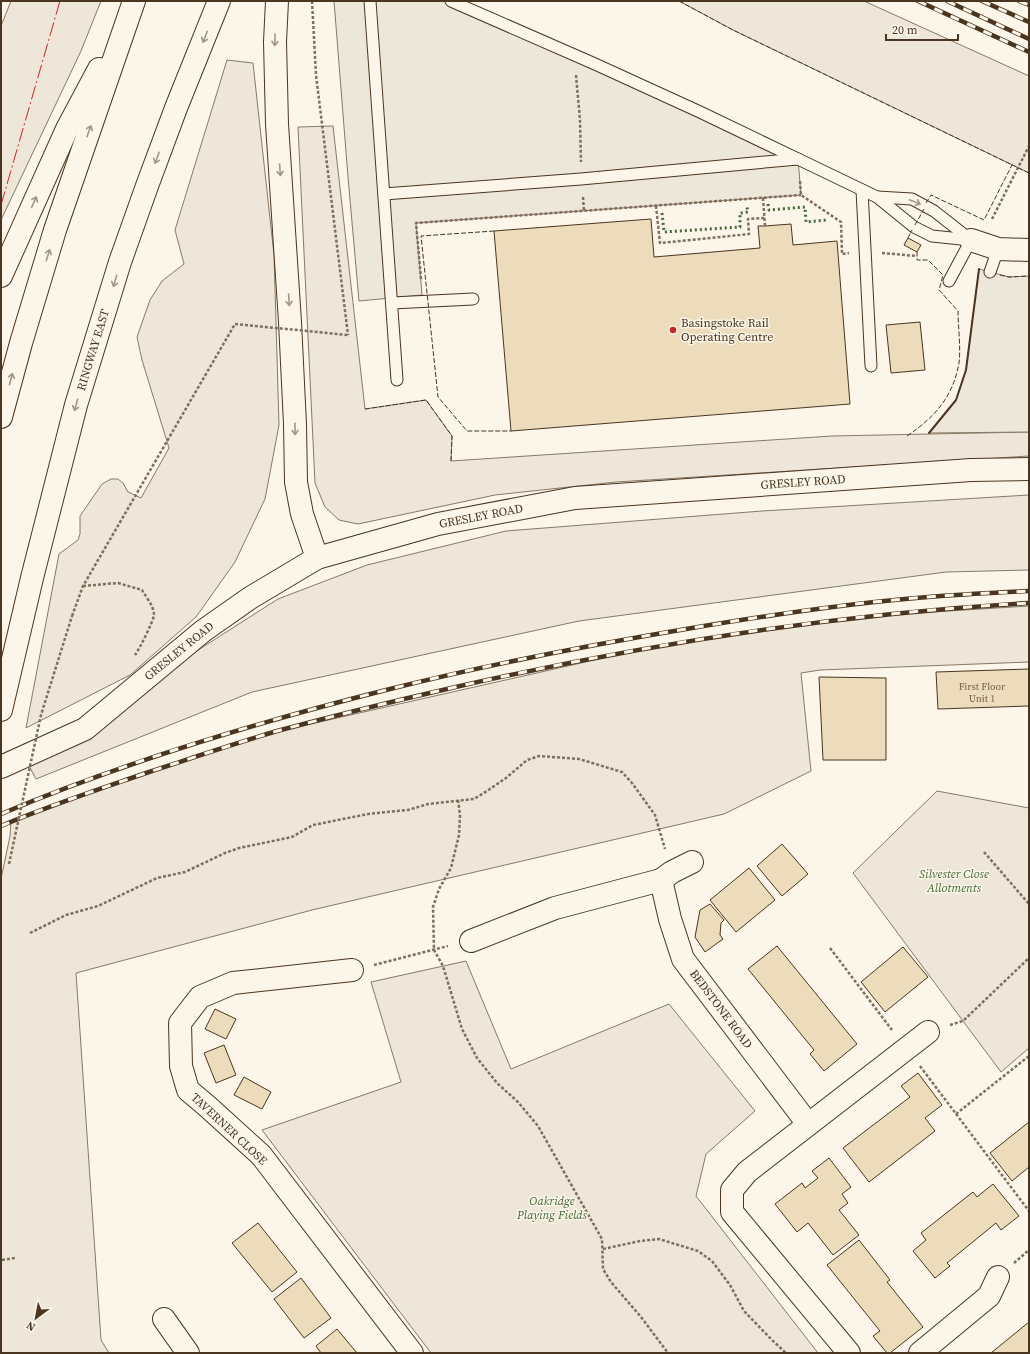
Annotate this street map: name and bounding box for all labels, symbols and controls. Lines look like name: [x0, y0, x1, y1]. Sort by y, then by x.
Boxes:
scale bar: [886, 16, 958, 42]
text: 20 m: [892, 22, 918, 38]
one-way arrow: [200, 31, 208, 43]
one-way arrow: [271, 33, 279, 46]
one-way arrow: [85, 126, 93, 138]
one-way arrow: [153, 152, 161, 164]
one-way arrow: [277, 163, 284, 176]
one-way arrow: [31, 197, 38, 209]
one-way arrow: [909, 198, 921, 206]
one-way arrow: [45, 248, 52, 261]
one-way arrow: [111, 274, 118, 287]
one-way arrow: [285, 293, 292, 306]
street label: RINGWAY EAST: [73, 307, 113, 393]
place label: Basingstoke Rail Operating Centre: [681, 315, 773, 345]
marker: Basingstoke Rail Operating Centre: [668, 325, 678, 335]
one-way arrow: [8, 373, 15, 386]
one-way arrow: [72, 398, 79, 411]
one-way arrow: [291, 422, 299, 435]
street label: GRESLEY ROAD: [760, 471, 846, 493]
street label: GRESLEY ROAD: [438, 500, 524, 532]
street label: GRESLEY ROAD: [141, 618, 217, 684]
house number: First Floor Unit 1: [959, 680, 1006, 705]
park label: Silvester Close Allotments: [919, 866, 989, 896]
street label: BEDSTONE ROAD: [686, 966, 756, 1052]
street label: TAVERNER CLOSE: [187, 1089, 271, 1169]
park label: Oakridge Playing Fields: [516, 1193, 588, 1223]
north arrow: [16, 1298, 56, 1338]
text: N: [24, 1318, 38, 1335]

